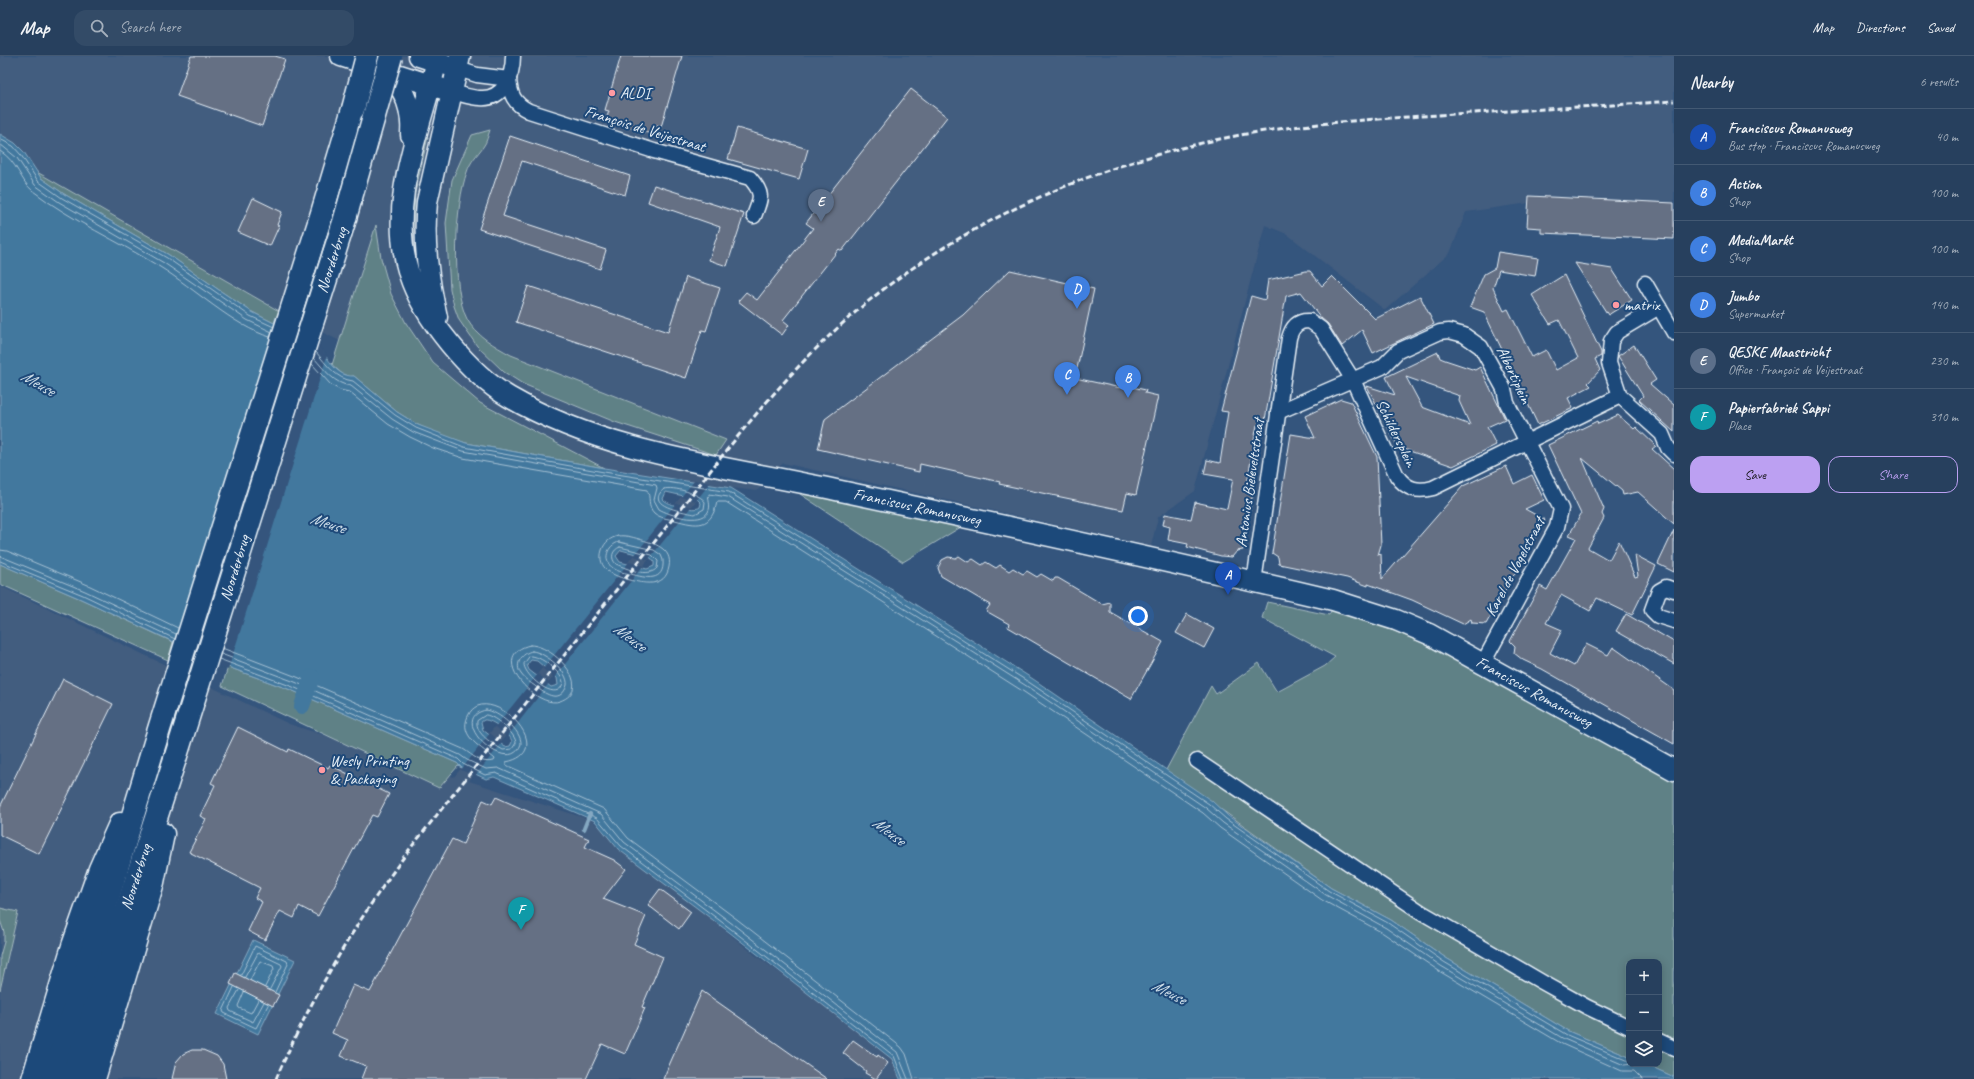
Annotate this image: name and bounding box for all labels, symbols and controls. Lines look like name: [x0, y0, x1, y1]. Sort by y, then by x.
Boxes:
search box: [74, 10, 354, 46]
text: Map: [20, 16, 50, 40]
icon: search: [88, 17, 110, 39]
text: Search here: [120, 18, 181, 37]
text: Map: [1813, 19, 1834, 36]
text: Directions: [1856, 19, 1905, 36]
text: Saved: [1927, 19, 1954, 36]
text: Nearby: [1690, 72, 1733, 93]
text: 6 results: [1920, 74, 1958, 90]
place label: ALDI: [620, 83, 654, 103]
marker: ALDI: [607, 88, 617, 98]
street label: François de Veijestraat: [582, 101, 709, 157]
text: Franciscus Romanusweg: [1728, 119, 1852, 138]
text: A: [1700, 129, 1706, 145]
text: 40 m: [1936, 129, 1958, 145]
text: Bus stop · Franciscus Romanusweg: [1728, 138, 1879, 154]
text: Action: [1728, 175, 1761, 194]
text: B: [1700, 185, 1706, 201]
text: 100 m: [1930, 185, 1958, 201]
pin: E: [808, 189, 834, 222]
text: Shop: [1728, 194, 1750, 210]
street label: Noorderbrug: [312, 223, 352, 296]
text: MediaMarkt: [1728, 231, 1793, 250]
text: C: [1700, 241, 1706, 257]
text: 100 m: [1930, 241, 1958, 257]
text: Shop: [1728, 250, 1750, 266]
pin: D: [1064, 276, 1090, 309]
text: Jumbo: [1728, 287, 1759, 306]
place label: matrix: [1624, 295, 1661, 315]
text: D: [1699, 297, 1707, 313]
text: 140 m: [1930, 297, 1958, 313]
marker: matrix: [1611, 300, 1621, 310]
text: Supermarket: [1728, 306, 1783, 322]
street label: Albertiplein: [1492, 343, 1536, 408]
text: QESKE Maastricht: [1728, 343, 1829, 362]
text: E: [1700, 353, 1706, 369]
text: 230 m: [1930, 353, 1958, 369]
pin: C: [1054, 362, 1080, 395]
text: Office · François de Veijestraat: [1728, 362, 1862, 378]
water label: Meuse: [17, 365, 61, 402]
pin: B: [1115, 365, 1141, 398]
street label: Schildersplein: [1371, 396, 1421, 471]
text: Papierfabriek Sappi: [1728, 399, 1829, 418]
text: F: [1700, 409, 1706, 425]
text: 310 m: [1930, 409, 1958, 425]
street label: Antonius Bieleveltstraat: [1231, 415, 1269, 549]
text: Place: [1728, 418, 1751, 434]
button: Save: [1690, 456, 1820, 493]
button: Share: [1828, 456, 1958, 493]
street label: Franciscus Romanusweg: [852, 484, 984, 531]
water label: Meuse: [308, 508, 350, 539]
street label: Karel de Vogelstraat: [1481, 512, 1551, 620]
street label: Noorderbrug: [215, 531, 255, 604]
pin: A: [1215, 562, 1241, 595]
your location: [1128, 606, 1148, 626]
water label: Meuse: [610, 618, 652, 658]
street label: Franciscus Romanusweg: [1473, 652, 1597, 733]
place label: Wesly Printing & Packaging: [330, 751, 410, 789]
marker: Wesly Printing & Packaging: [317, 765, 327, 775]
water label: Meuse: [869, 812, 911, 852]
street label: Noorderbrug: [116, 840, 156, 913]
pin: F: [508, 897, 534, 930]
map controls: [1626, 959, 1662, 1067]
button: +: [1626, 959, 1662, 995]
water label: Meuse: [1148, 975, 1192, 1011]
button: −: [1626, 995, 1662, 1031]
button: layers: [1626, 1031, 1662, 1067]

